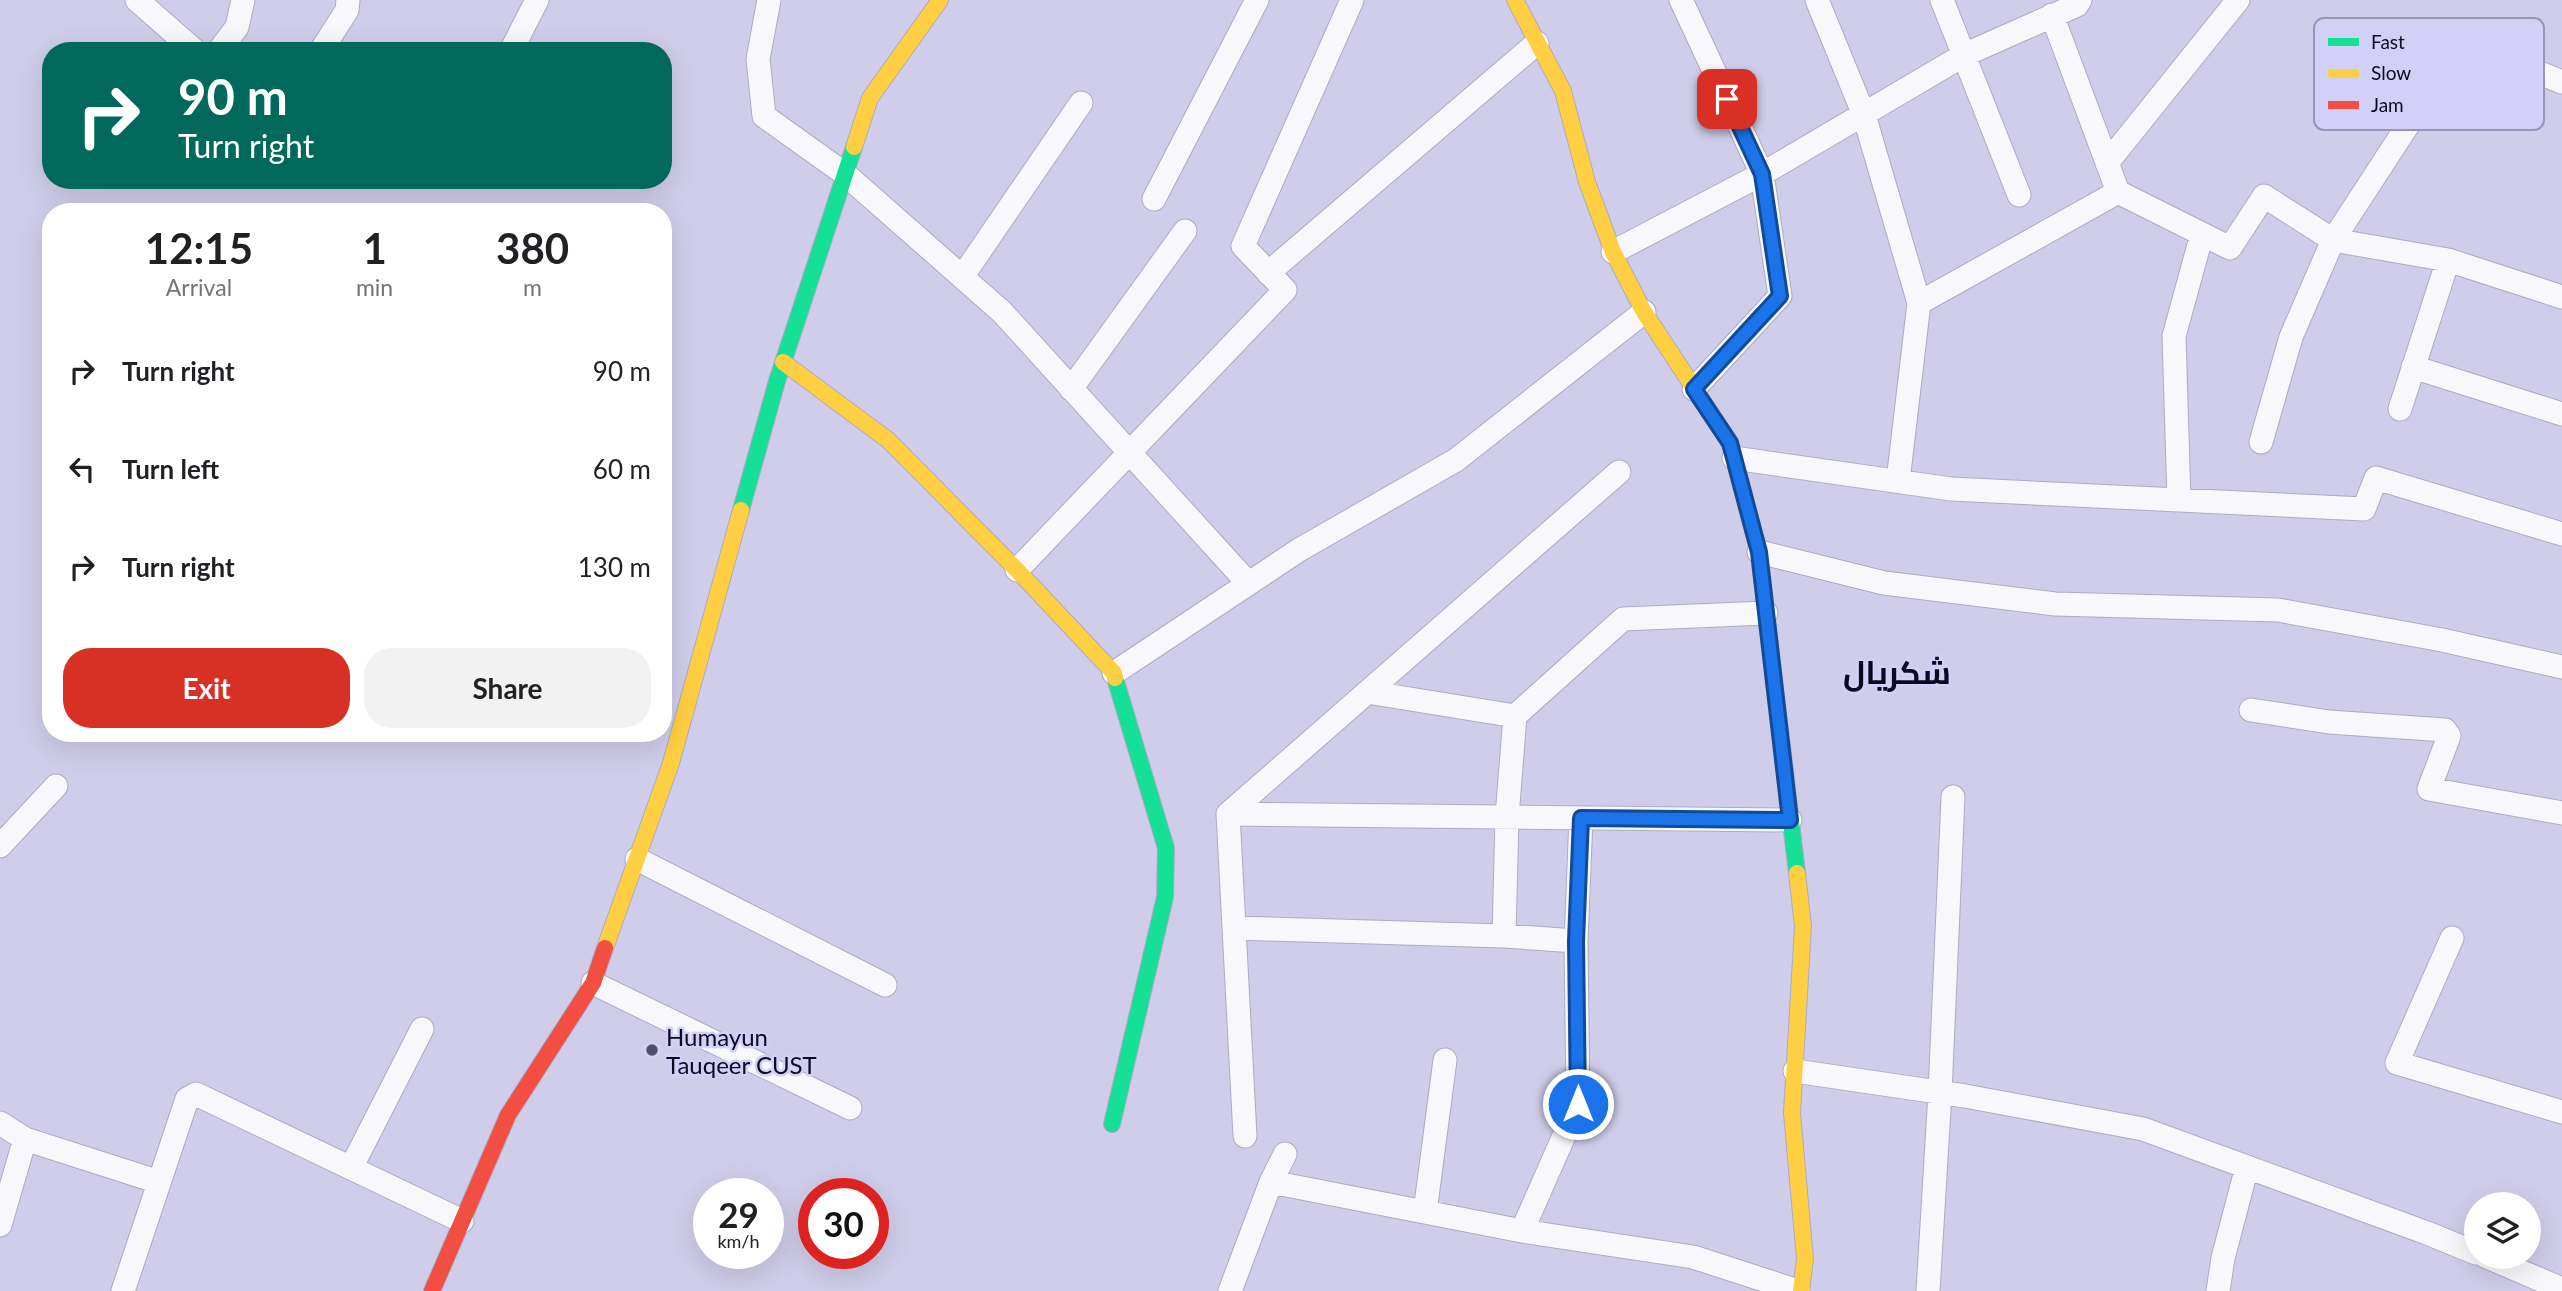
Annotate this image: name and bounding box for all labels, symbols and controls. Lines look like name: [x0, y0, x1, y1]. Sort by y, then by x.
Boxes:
legend: [2314, 18, 2544, 130]
text: Fast: [2371, 30, 2405, 53]
text: Slow: [2371, 61, 2411, 84]
text: 90 m: [178, 67, 288, 125]
pin: [1697, 69, 1757, 129]
icon: right: [63, 70, 154, 161]
icon: arrive: [1708, 80, 1746, 118]
text: Jam: [2371, 93, 2404, 116]
text: Turn right: [178, 126, 314, 165]
text: 12:15: [145, 223, 253, 273]
text: 1: [362, 223, 387, 273]
text: 380: [496, 223, 569, 273]
text: Arrival: [166, 273, 232, 301]
text: min: [356, 273, 393, 301]
text: m: [523, 273, 542, 301]
icon: right: [63, 352, 101, 390]
text: Turn right: [122, 355, 235, 387]
text: 90 m: [593, 355, 651, 387]
icon: left: [63, 450, 101, 488]
text: Turn left: [122, 453, 219, 485]
text: 60 m: [593, 453, 651, 485]
icon: right: [63, 548, 101, 586]
text: Turn right: [122, 551, 235, 583]
text: 130 m: [578, 551, 651, 583]
button: Exit: [63, 648, 350, 728]
button: Share: [364, 648, 651, 728]
district label: شکریال: [1843, 652, 1951, 692]
place label: Humayun Tauqeer CUST: [666, 1022, 817, 1079]
marker: Humayun Tauqeer CUST: [644, 1042, 660, 1058]
position arrow: [1541, 1067, 1615, 1141]
speed limit sign: 30: [798, 1178, 889, 1269]
map controls: [2464, 1192, 2541, 1269]
button: layers: [2464, 1192, 2541, 1269]
text: 29: [718, 1193, 759, 1235]
text: km/h: [717, 1230, 760, 1252]

